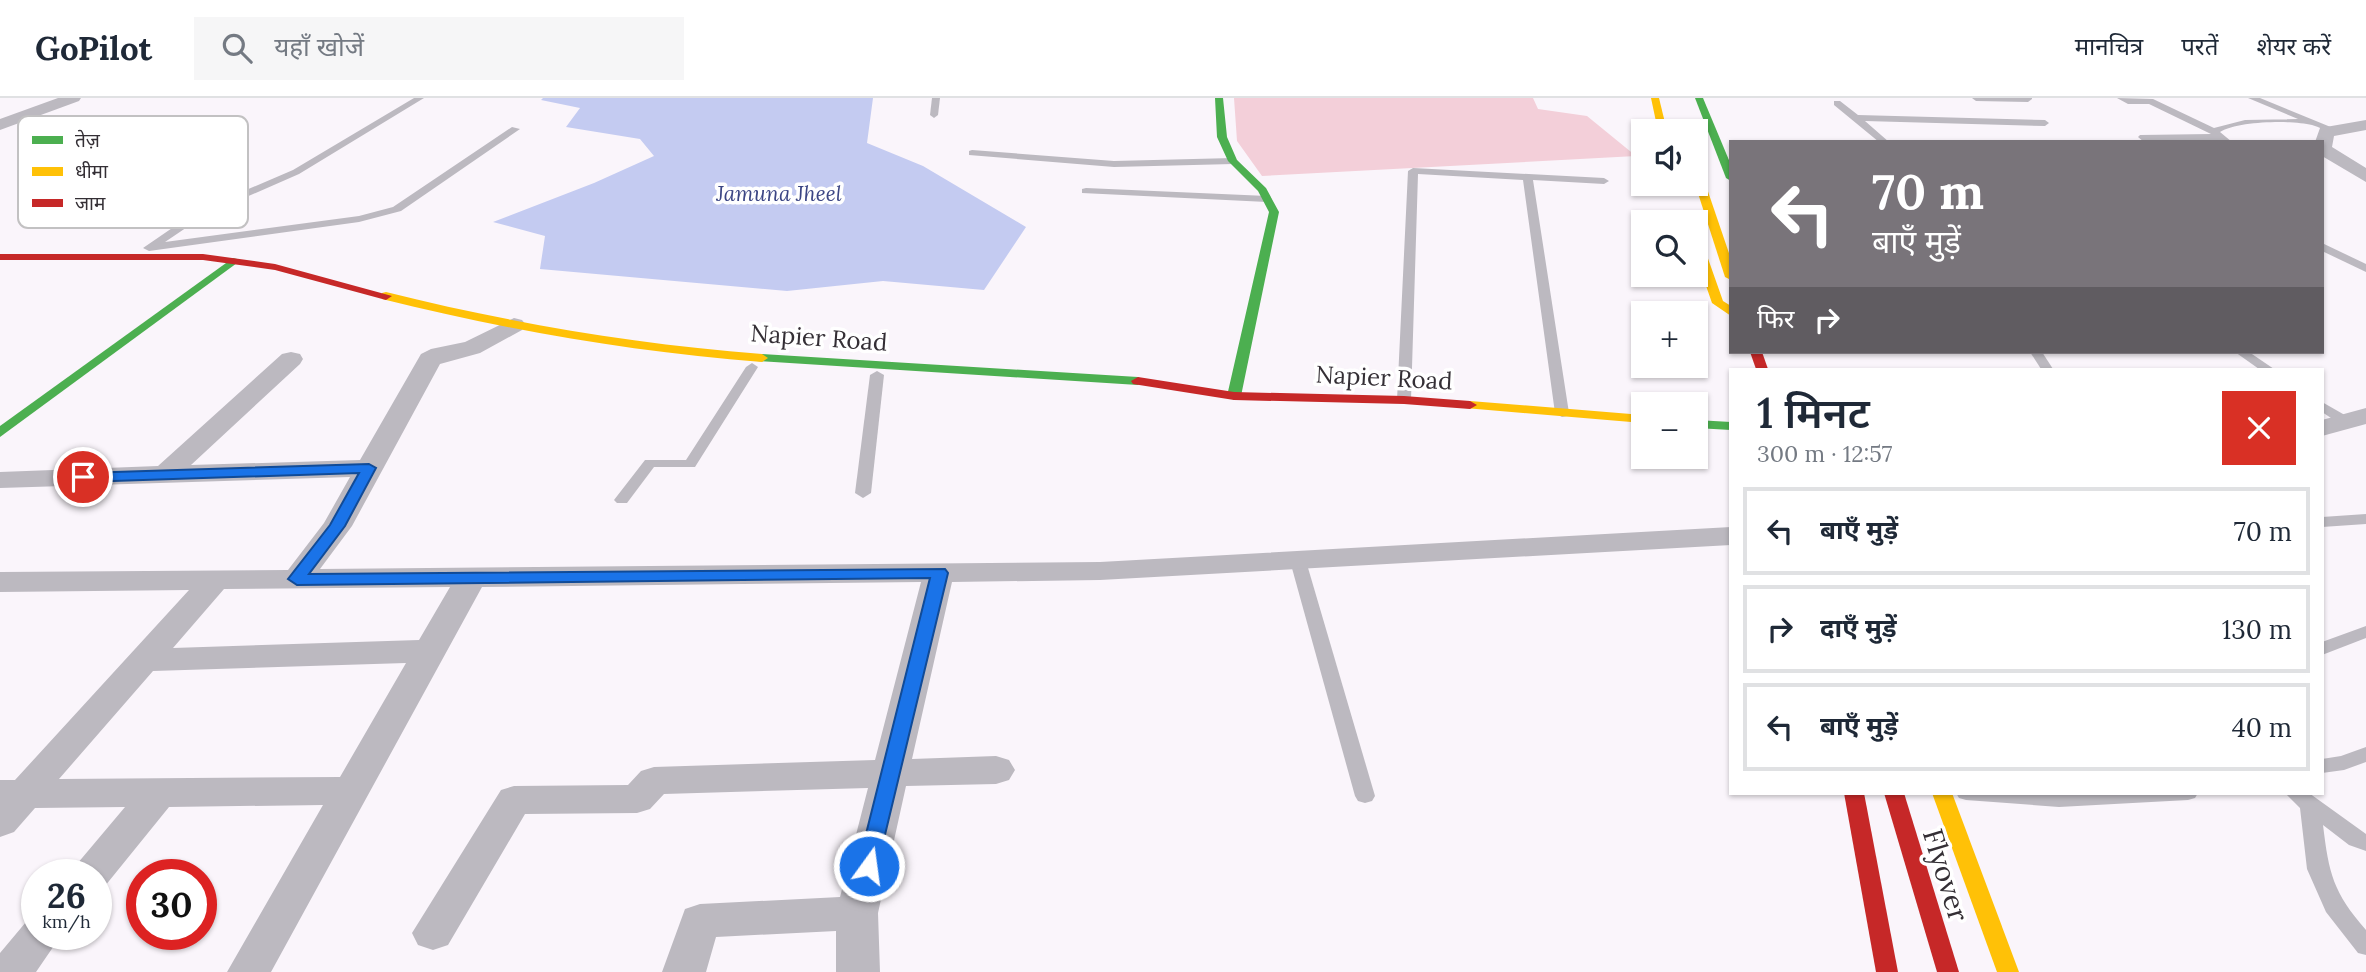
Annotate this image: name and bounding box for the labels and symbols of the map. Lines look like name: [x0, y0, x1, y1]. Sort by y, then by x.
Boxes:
legend: [18, 116, 248, 228]
text: तेज़: [75, 128, 101, 152]
text: धीमा: [75, 159, 109, 183]
water label: Jamuna Jheel: [715, 180, 842, 207]
text: जाम: [75, 191, 106, 215]
street label: Napier Road: [750, 317, 888, 358]
street label: Napier Road: [1315, 358, 1453, 397]
pin: [53, 447, 113, 507]
street label: Flyover: [1915, 824, 1977, 926]
position arrow: [832, 829, 906, 903]
speed limit sign: 30: [126, 859, 217, 950]

